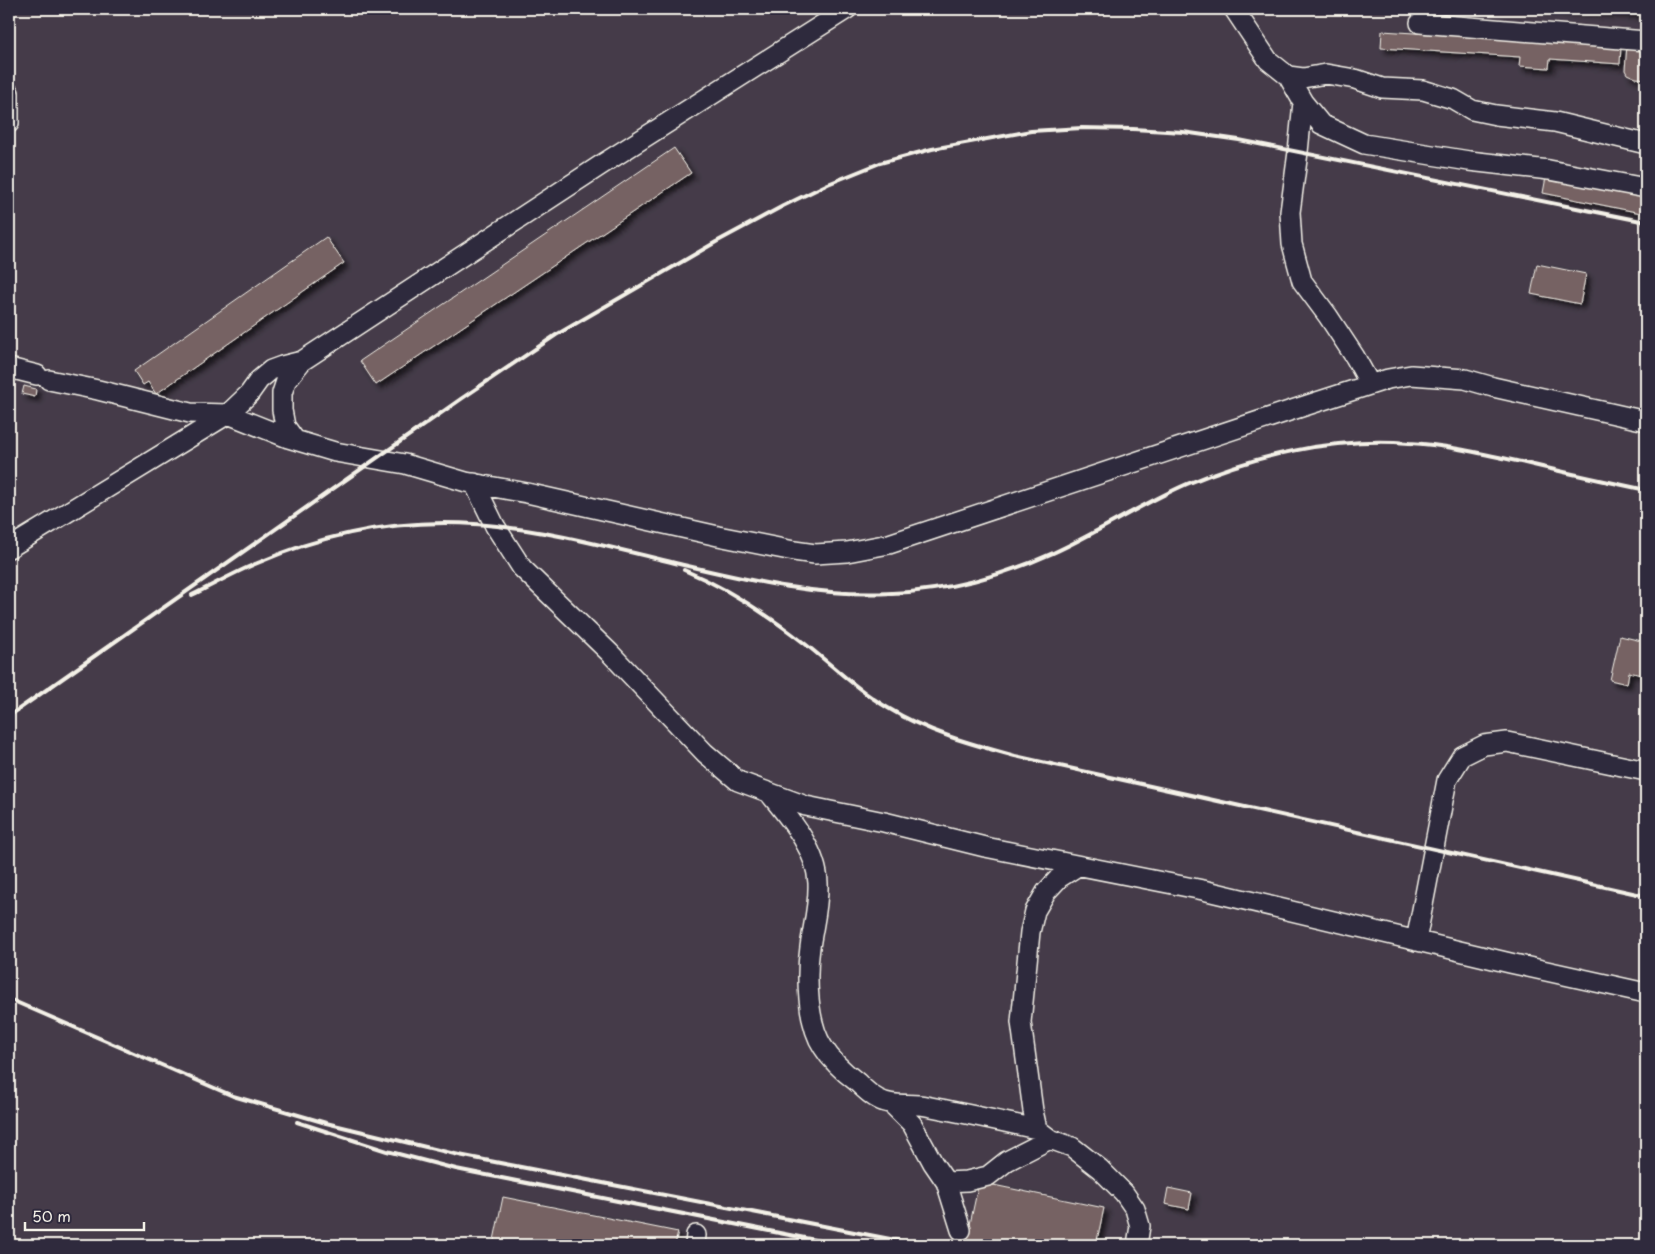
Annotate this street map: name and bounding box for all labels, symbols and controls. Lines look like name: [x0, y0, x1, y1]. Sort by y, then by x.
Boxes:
scale bar: [25, 1199, 144, 1231]
text: 50 m: [32, 1204, 71, 1227]

